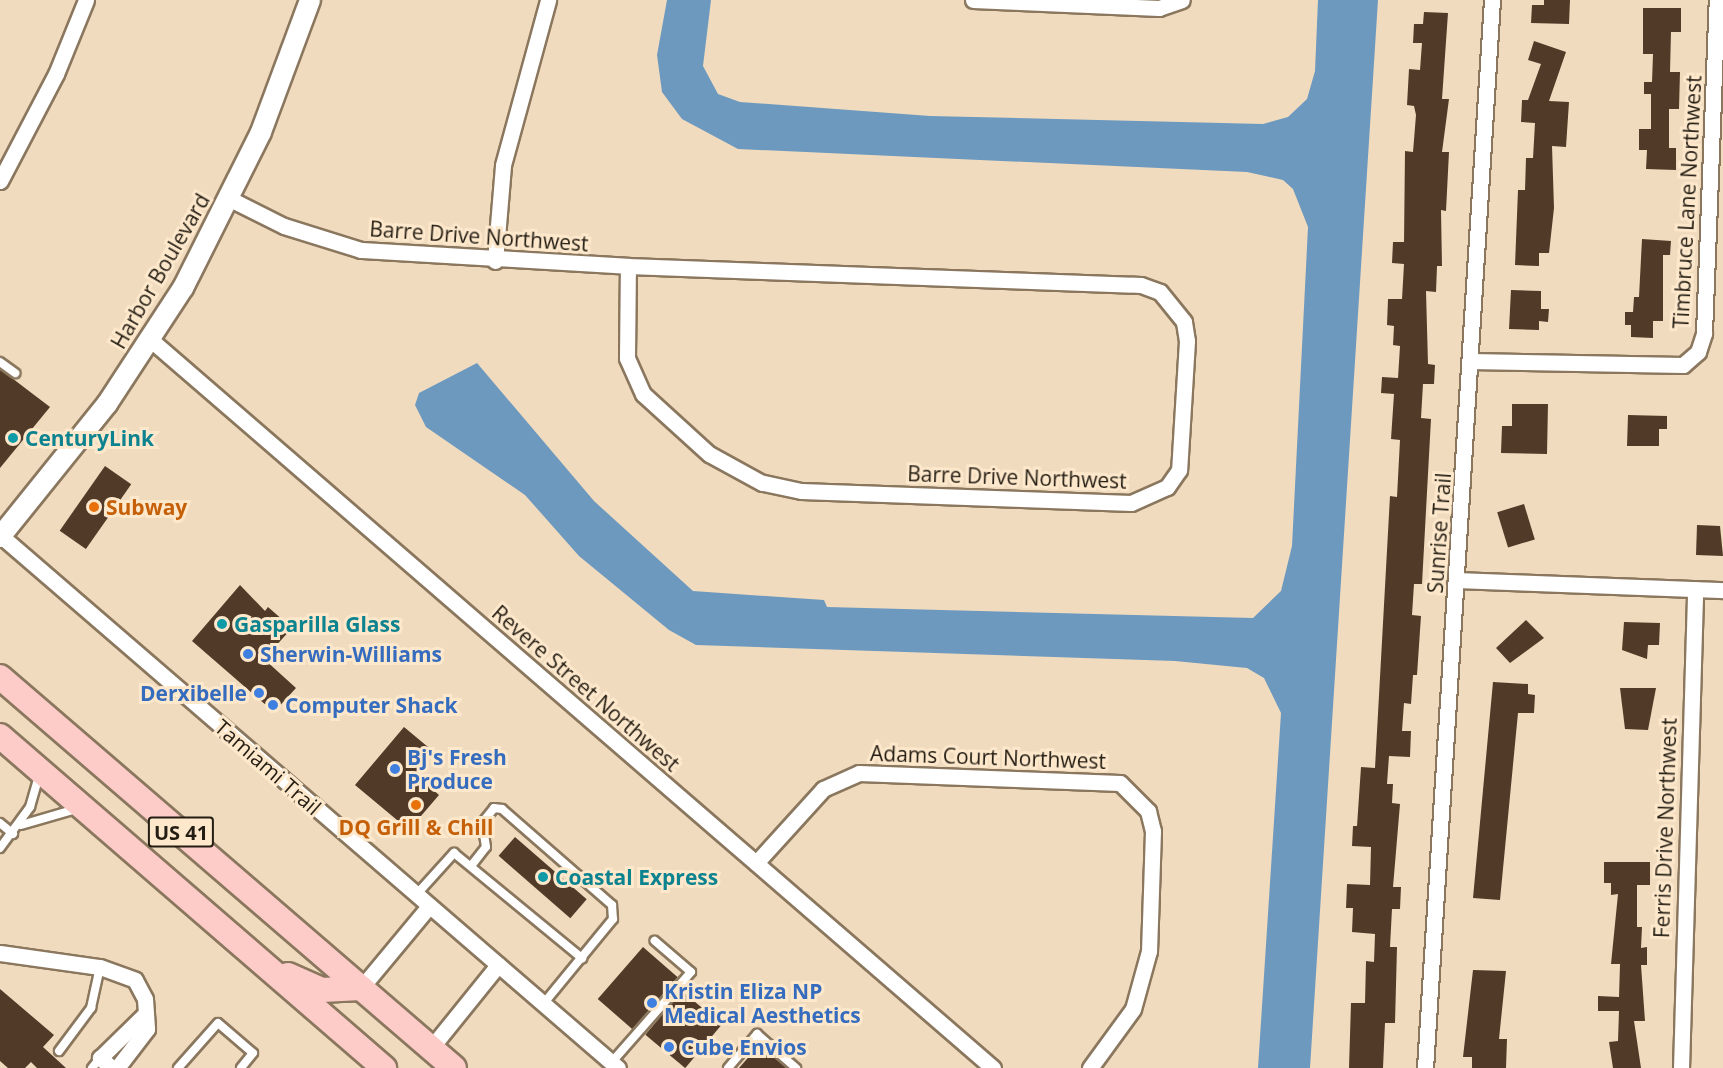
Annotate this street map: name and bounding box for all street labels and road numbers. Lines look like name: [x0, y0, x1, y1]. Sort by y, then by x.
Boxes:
street label: Timbruce Lane Northwest: [1668, 75, 1706, 329]
street label: Harbor Boulevard: [105, 189, 215, 353]
street label: Barre Drive Northwest: [369, 216, 589, 256]
street label: Barre Drive Northwest: [907, 461, 1127, 493]
street label: Sunrise Trail: [1422, 472, 1456, 594]
street label: Revere Street Northwest: [487, 600, 685, 776]
street label: Tamiami Trail: [210, 714, 326, 820]
street label: Ferris Drive Northwest: [1649, 717, 1681, 939]
street label: Adams Court Northwest: [870, 740, 1106, 774]
road number: US 41: [146, 815, 216, 849]

